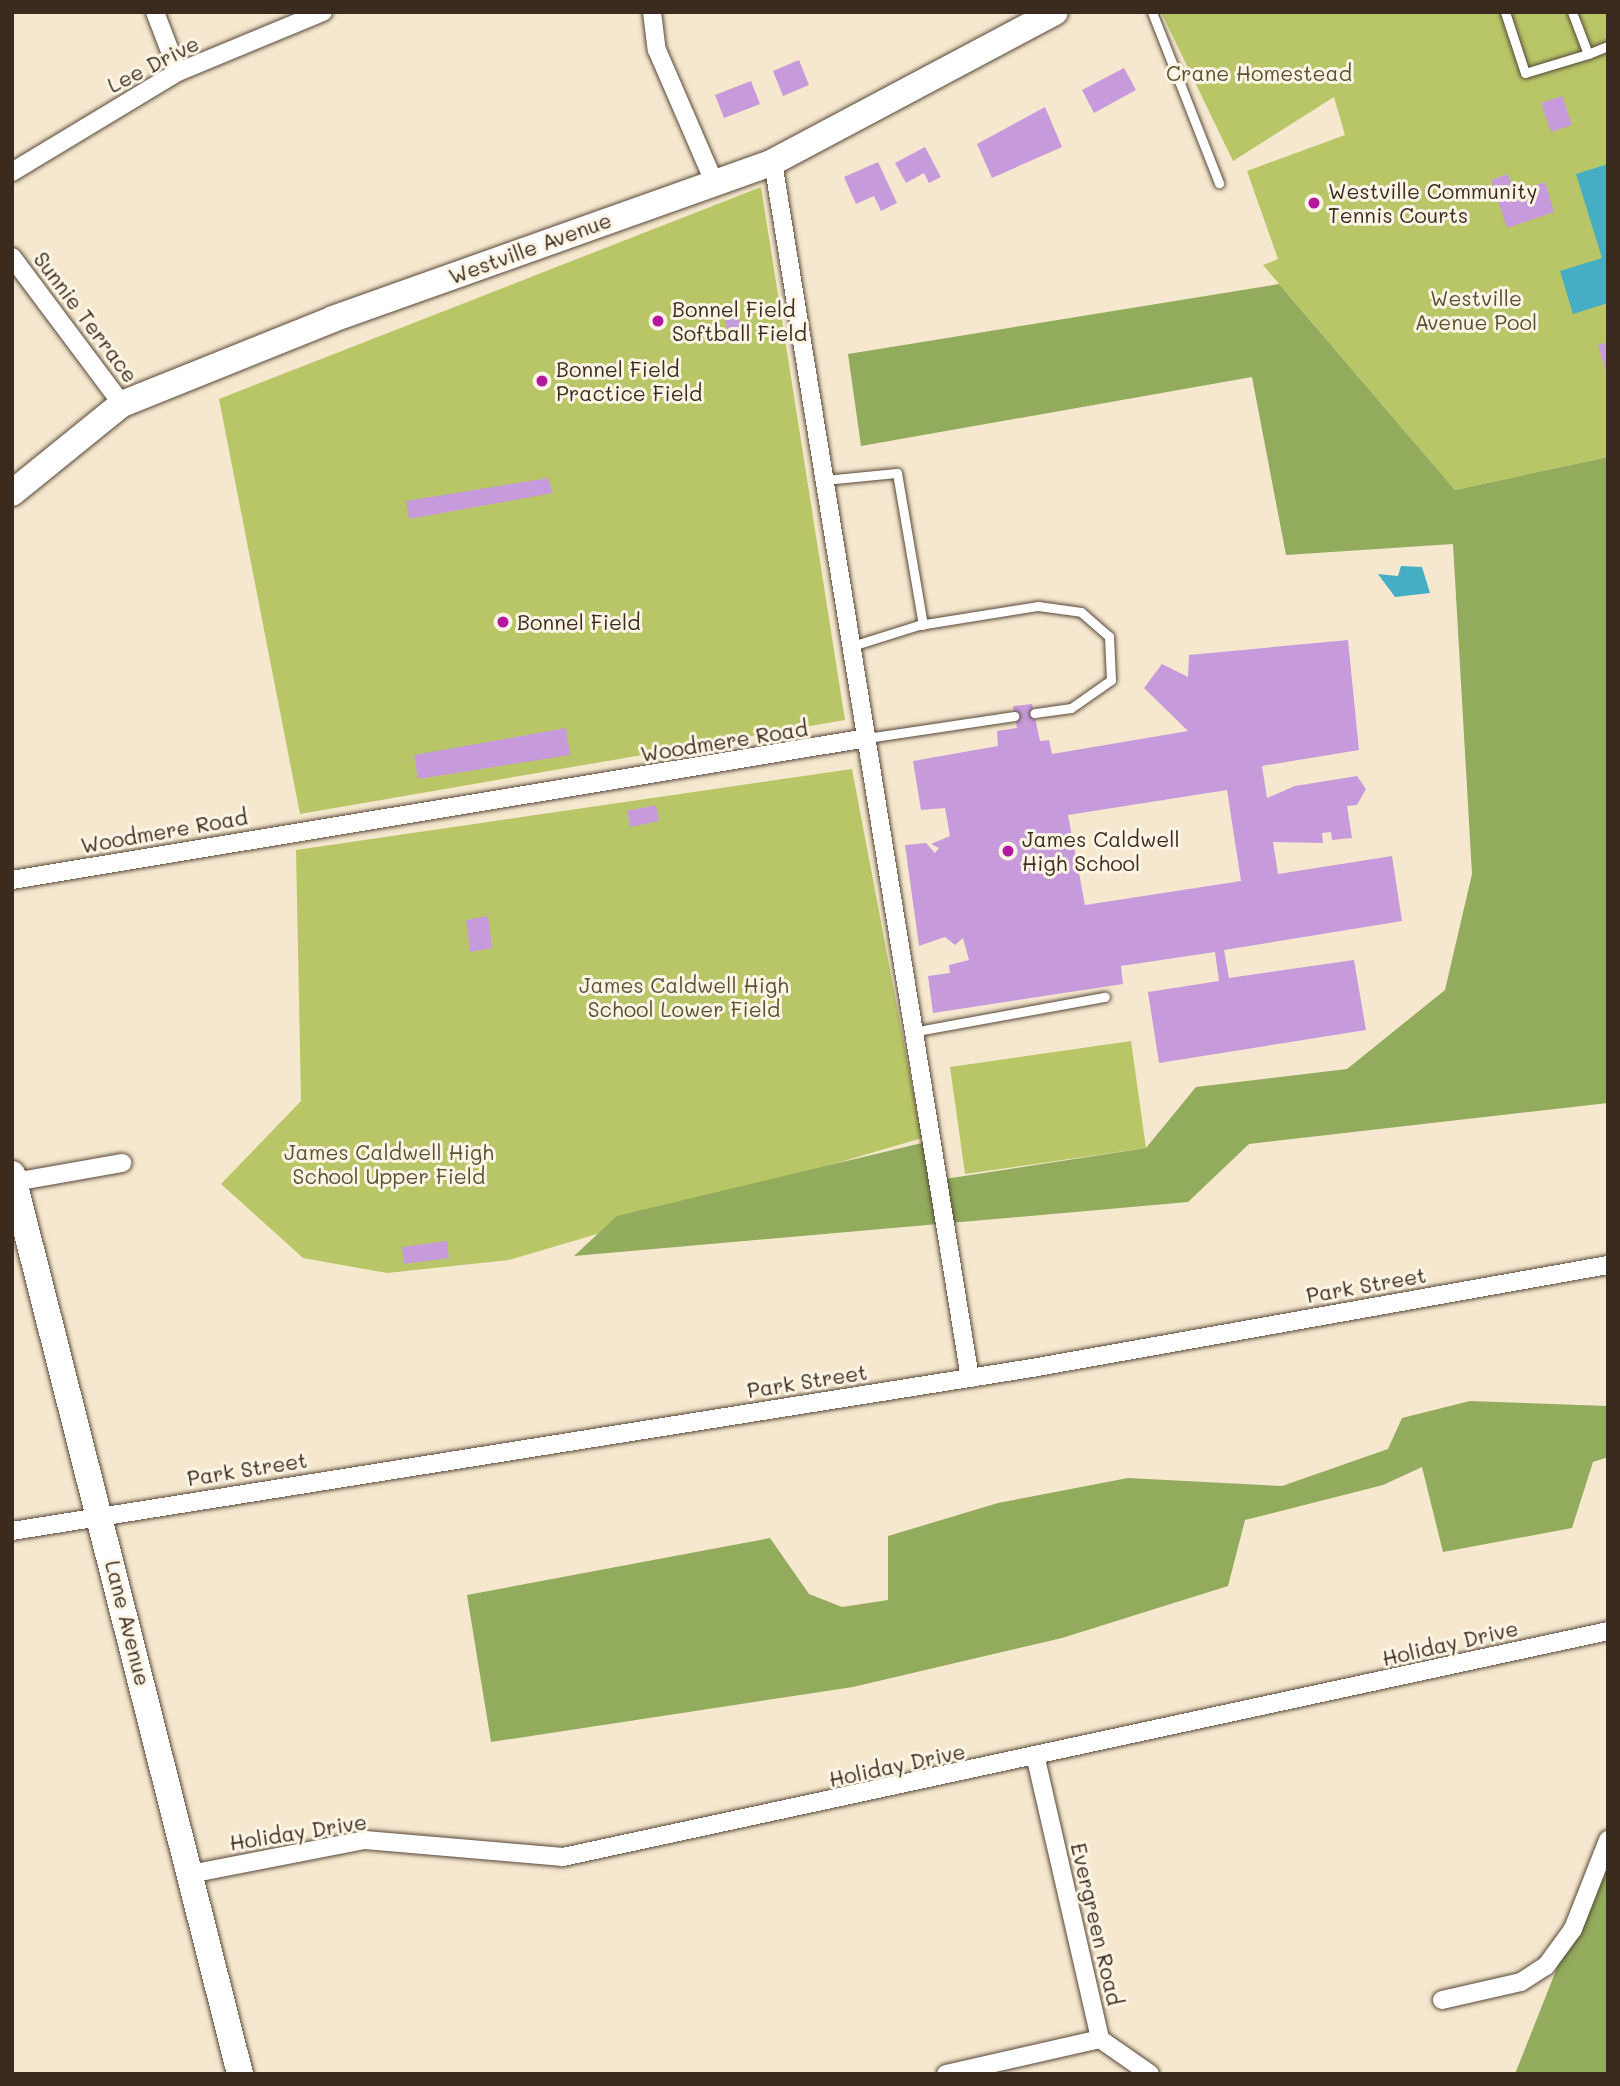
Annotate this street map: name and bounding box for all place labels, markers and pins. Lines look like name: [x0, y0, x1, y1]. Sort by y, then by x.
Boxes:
place label: Westville Community Tennis Courts: [1328, 178, 1537, 228]
marker: Westville Community Tennis Courts: [1306, 195, 1322, 211]
place label: Bonnel Field Softball Field: [672, 296, 807, 346]
marker: Bonnel Field Softball Field: [650, 313, 666, 329]
place label: Bonnel Field Practice Field: [556, 356, 702, 406]
marker: Bonnel Field Practice Field: [534, 373, 550, 389]
place label: Bonnel Field: [517, 609, 641, 635]
marker: Bonnel Field: [495, 614, 511, 630]
place label: James Caldwell High School: [1022, 826, 1180, 876]
marker: James Caldwell High School: [1000, 843, 1016, 859]

